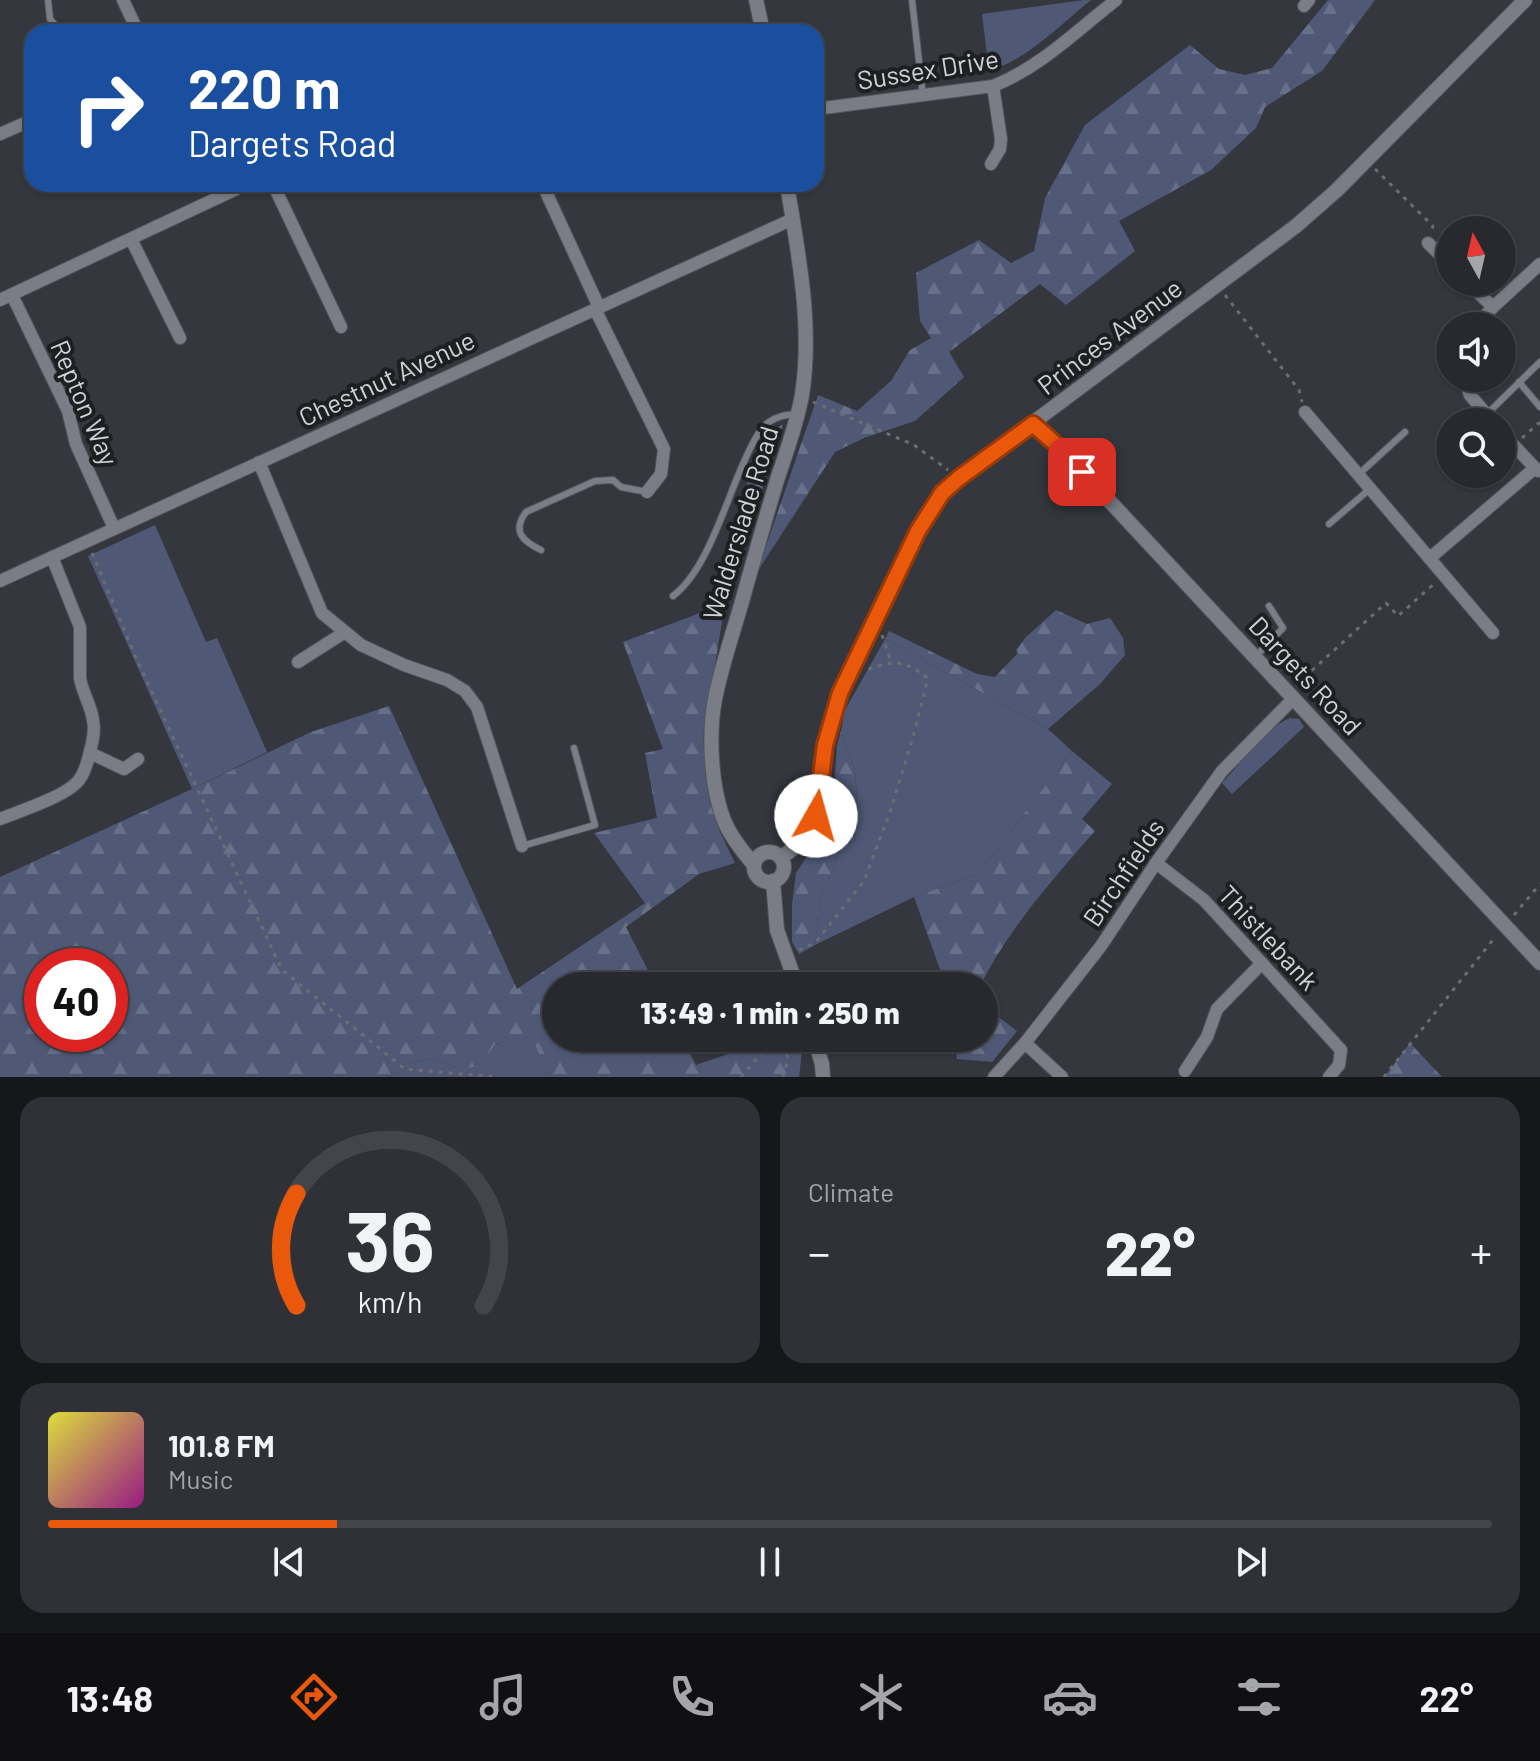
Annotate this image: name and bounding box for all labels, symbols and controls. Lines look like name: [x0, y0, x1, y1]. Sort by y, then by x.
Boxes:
street label: Sussex Drive: [855, 42, 1001, 95]
text: 220 m: [188, 53, 341, 120]
icon: right: [56, 56, 160, 160]
text: Dargets Road: [188, 121, 397, 164]
north arrow: [1436, 216, 1516, 296]
map controls: [1436, 216, 1516, 488]
street label: Princes Avenue: [1031, 271, 1187, 400]
button: sound: [1436, 312, 1516, 392]
street label: Chestnut Avenue: [294, 323, 479, 432]
street label: Repton Way: [45, 335, 126, 470]
button: search: [1436, 408, 1516, 488]
street label: Walderslade Road: [695, 422, 784, 623]
pin: [1048, 438, 1116, 506]
icon: arrive: [1060, 450, 1104, 494]
street label: Dargets Road: [1243, 609, 1369, 741]
position arrow: [774, 774, 858, 858]
street label: Birchfields: [1076, 813, 1170, 932]
street label: Thistlebank: [1213, 878, 1325, 996]
speed limit sign: 40: [24, 948, 128, 1052]
text: 13:49 · 1 min · 250 m: [640, 994, 900, 1030]
text: Climate: [808, 1176, 894, 1207]
text: 36: [345, 1189, 435, 1289]
text: 22°: [1105, 1216, 1195, 1288]
text: −: [808, 1225, 830, 1278]
text: +: [1470, 1225, 1492, 1278]
text: km/h: [358, 1284, 422, 1319]
text: 101.8 FM: [168, 1427, 275, 1463]
text: Music: [168, 1463, 233, 1494]
icon: previous: [267, 1540, 311, 1584]
icon: pause: [748, 1540, 792, 1584]
icon: next: [1229, 1540, 1273, 1584]
icon: directions: [286, 1669, 342, 1725]
icon: music: [475, 1669, 531, 1725]
icon: phone: [664, 1669, 720, 1725]
icon: climate: [853, 1669, 909, 1725]
icon: car: [1042, 1669, 1098, 1725]
icon: filters: [1231, 1669, 1287, 1725]
text: 13:48: [66, 1676, 153, 1719]
text: 22°: [1420, 1676, 1473, 1719]

